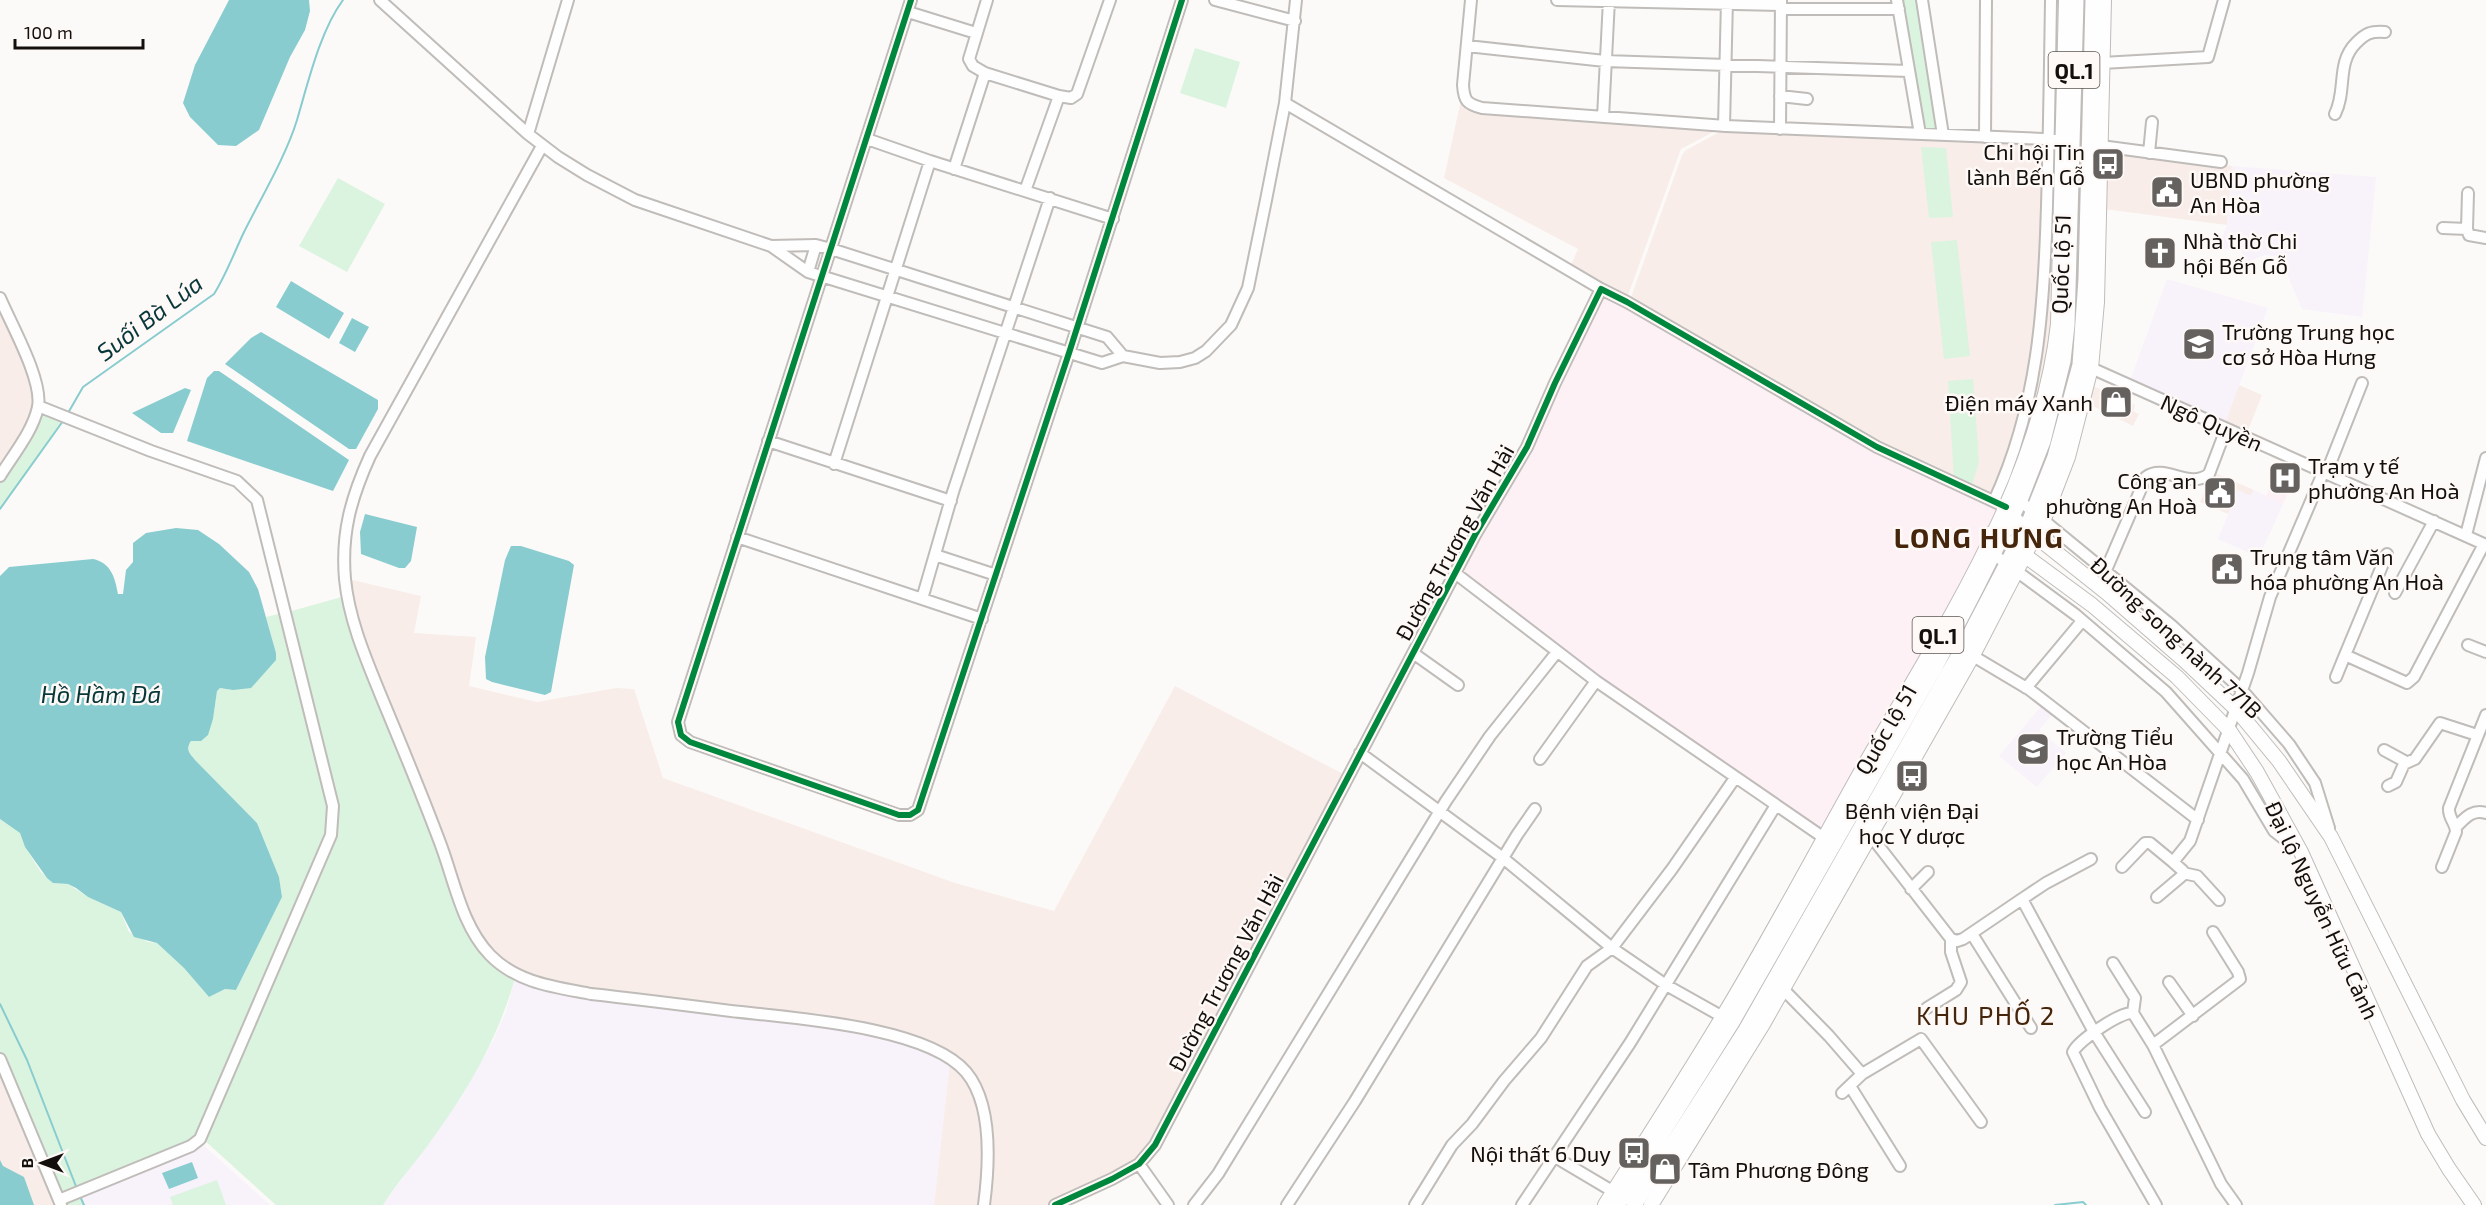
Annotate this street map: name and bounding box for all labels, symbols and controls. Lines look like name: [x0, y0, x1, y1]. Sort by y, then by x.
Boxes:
scale bar: [15, 12, 142, 50]
text: 100 m: [24, 21, 73, 43]
road number: QL.1: [2048, 52, 2100, 88]
place label: Chi hội Tin lành Bến Gỗ: [1966, 138, 2085, 189]
bus stop icon: Chi hội Tin lành Bến Gỗ: [2090, 146, 2126, 182]
place label: UBND phường An Hòa: [2190, 166, 2330, 217]
public building icon: UBND phường An Hòa: [2149, 174, 2185, 210]
street label: Quốc lộ 51: [2045, 214, 2076, 314]
place label: Nhà thờ Chi hội Bến Gỗ: [2183, 227, 2298, 278]
church icon: Nhà thờ Chi hội Bến Gỗ: [2142, 235, 2178, 271]
water label: Suối Bà Lúa: [90, 268, 208, 366]
place label: Trường Trung học cơ sở Hòa Hưng: [2222, 318, 2395, 369]
school or university icon: Trường Trung học cơ sở Hòa Hưng: [2181, 326, 2217, 362]
shop icon: Điện máy Xanh: [2098, 384, 2134, 420]
street label: Ngô Quyền: [2157, 388, 2267, 457]
place label: Điện máy Xanh: [1945, 389, 2093, 415]
street label: Đường Trương Văn Hải: [1389, 440, 1519, 644]
place label: Trạm y tế phường An Hoà: [2308, 452, 2460, 503]
hospital icon: Trạm y tế phường An Hoà: [2267, 460, 2303, 496]
place label: Công an phường An Hoà: [2046, 467, 2197, 518]
public building icon: Công an phường An Hoà: [2202, 475, 2238, 511]
district label: LONG HƯNG: [1894, 520, 2064, 554]
place label: Trung tâm Văn hóa phường An Hoà: [2250, 543, 2444, 594]
street label: Đường song hành 771B: [2086, 551, 2268, 723]
public building icon: Trung tâm Văn hóa phường An Hoà: [2209, 551, 2245, 587]
road number: QL.1: [1912, 617, 1964, 653]
water label: Hồ Hầm Đá: [41, 679, 161, 708]
street label: Quốc lộ 51: [1849, 679, 1922, 779]
place label: Trường Tiểu học An Hòa: [2056, 723, 2173, 774]
school or university icon: Trường Tiểu học An Hòa: [2015, 731, 2051, 767]
bus stop icon: Bệnh viện Đại học Y dược: [1894, 758, 1930, 794]
place label: Bệnh viện Đại học Y dược: [1845, 797, 1979, 848]
street label: Đại lộ Nguyễn Hữu Cảnh: [2261, 797, 2385, 1023]
street label: Đường Trương Văn Hải: [1162, 869, 1288, 1075]
district label: KHU PHỐ 2: [1916, 998, 2056, 1030]
north arrow: [12, 1133, 72, 1193]
bus stop icon: Nội thất 6 Duy: [1616, 1135, 1652, 1171]
place label: Nội thất 6 Duy: [1470, 1140, 1611, 1166]
shop icon: Tâm Phương Đông: [1647, 1151, 1683, 1187]
place label: Tâm Phương Đông: [1688, 1156, 1869, 1182]
text: B: [17, 1158, 36, 1168]

